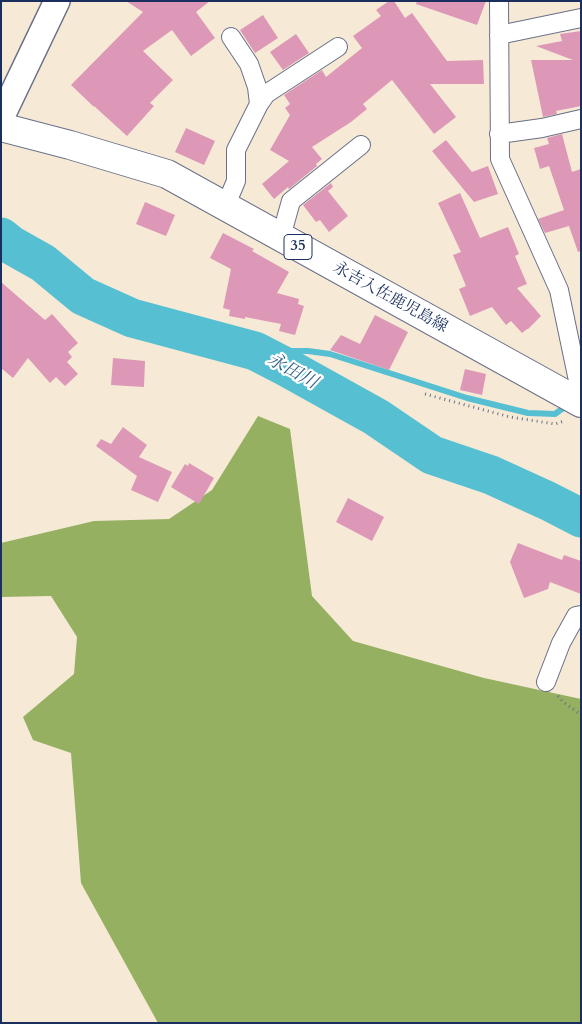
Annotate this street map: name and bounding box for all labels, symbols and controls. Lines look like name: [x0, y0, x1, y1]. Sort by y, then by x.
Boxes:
road number: 35: [284, 234, 312, 260]
street label: 永吉入佐鹿児島線: [329, 259, 451, 337]
water label: 永田川: [263, 349, 321, 395]

